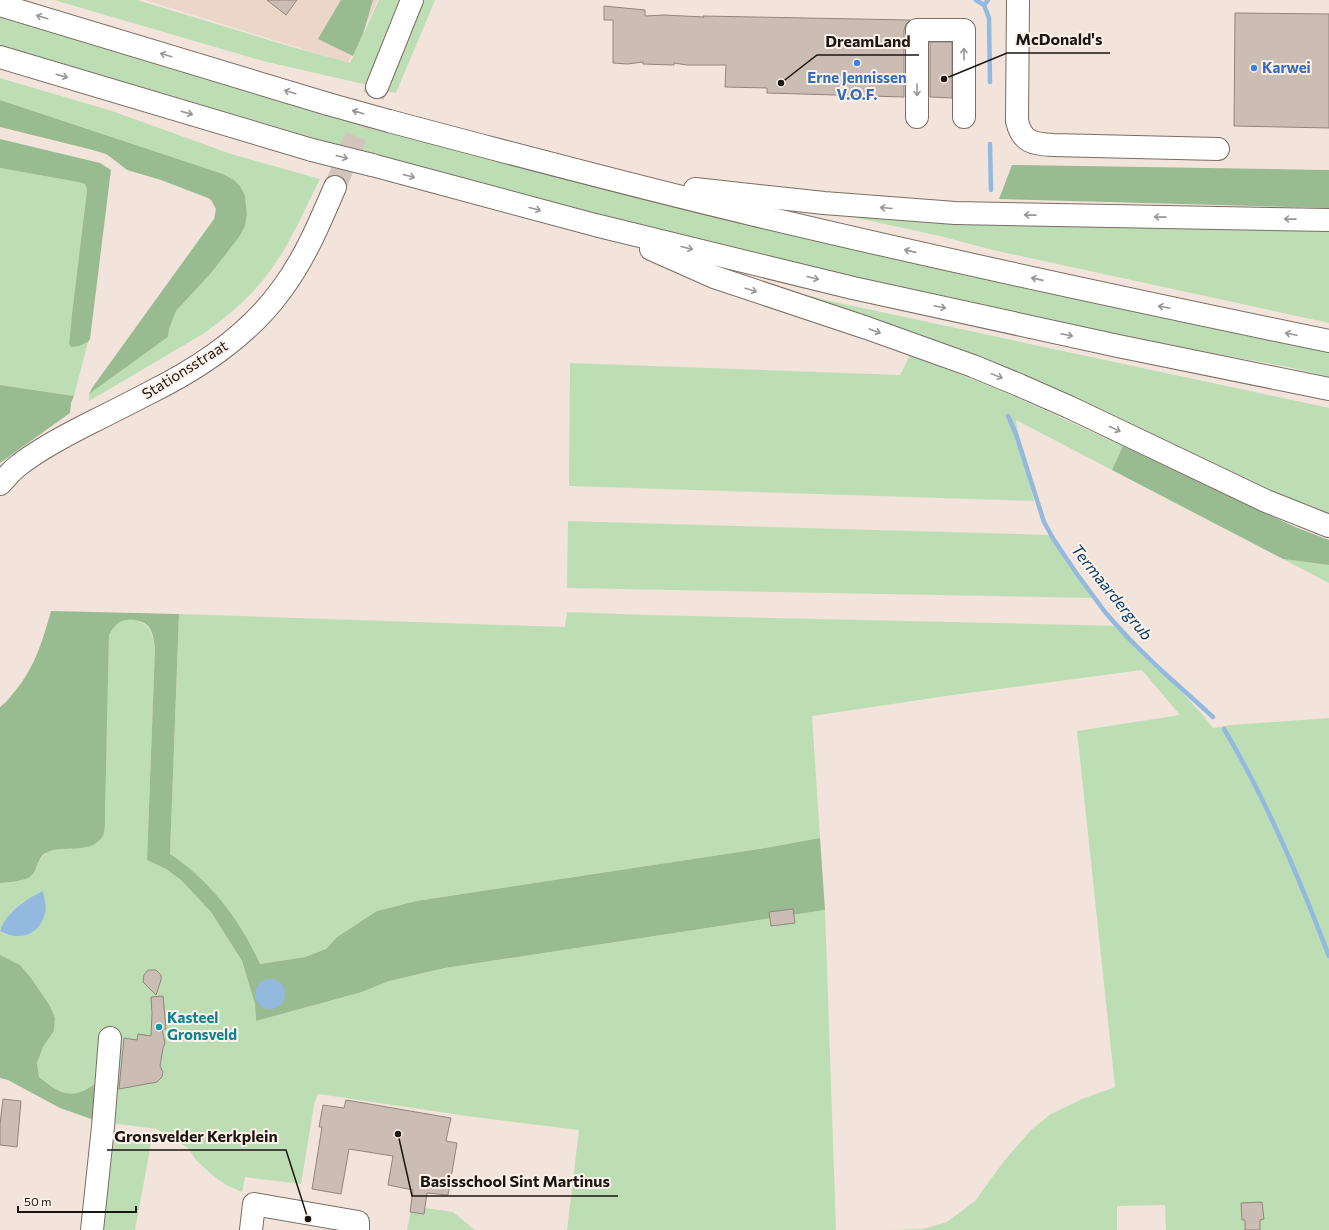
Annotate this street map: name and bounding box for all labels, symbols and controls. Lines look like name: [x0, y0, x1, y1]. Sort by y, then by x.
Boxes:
one-way arrow: [35, 13, 48, 20]
callout: McDonald's: [1007, 25, 1110, 53]
callout: DreamLand: [817, 27, 919, 55]
text: McDonald's: [1016, 29, 1102, 48]
text: DreamLand: [825, 31, 911, 50]
one-way arrow: [960, 48, 968, 61]
one-way arrow: [160, 51, 173, 58]
marker: Erne Jennissen V.O.F.: [852, 58, 862, 68]
place label: Karwei: [1262, 58, 1311, 76]
marker: Karwei: [1249, 63, 1259, 73]
place label: Erne Jennissen V.O.F.: [807, 68, 907, 103]
one-way arrow: [56, 73, 69, 80]
one-way arrow: [913, 83, 921, 96]
one-way arrow: [284, 88, 297, 95]
one-way arrow: [352, 108, 365, 115]
one-way arrow: [180, 110, 193, 117]
one-way arrow: [335, 154, 348, 162]
one-way arrow: [402, 172, 415, 180]
one-way arrow: [880, 204, 893, 211]
one-way arrow: [528, 206, 541, 213]
one-way arrow: [1024, 212, 1037, 219]
one-way arrow: [1154, 214, 1167, 221]
one-way arrow: [1284, 216, 1297, 223]
one-way arrow: [680, 244, 693, 252]
one-way arrow: [903, 246, 916, 254]
one-way arrow: [806, 275, 819, 283]
one-way arrow: [1030, 275, 1043, 283]
one-way arrow: [745, 286, 757, 294]
one-way arrow: [933, 303, 946, 311]
one-way arrow: [1157, 303, 1170, 311]
one-way arrow: [868, 328, 881, 335]
one-way arrow: [1285, 329, 1298, 337]
one-way arrow: [1060, 331, 1073, 339]
street label: Stationsstraat: [138, 336, 231, 403]
one-way arrow: [990, 373, 1002, 380]
one-way arrow: [1109, 426, 1121, 433]
water label: Termaardergrub: [1068, 540, 1157, 644]
place label: Kasteel Gronsveld: [167, 1008, 237, 1043]
marker: Kasteel Gronsveld: [154, 1022, 164, 1032]
callout: Gronsvelder Kerkplein: [107, 1122, 286, 1150]
text: Gronsvelder Kerkplein: [114, 1126, 278, 1145]
callout: Basisschool Sint Martinus: [412, 1168, 618, 1196]
text: Basisschool Sint Martinus: [420, 1171, 610, 1190]
scale bar: [18, 1188, 136, 1214]
text: 50 m: [24, 1194, 52, 1208]

